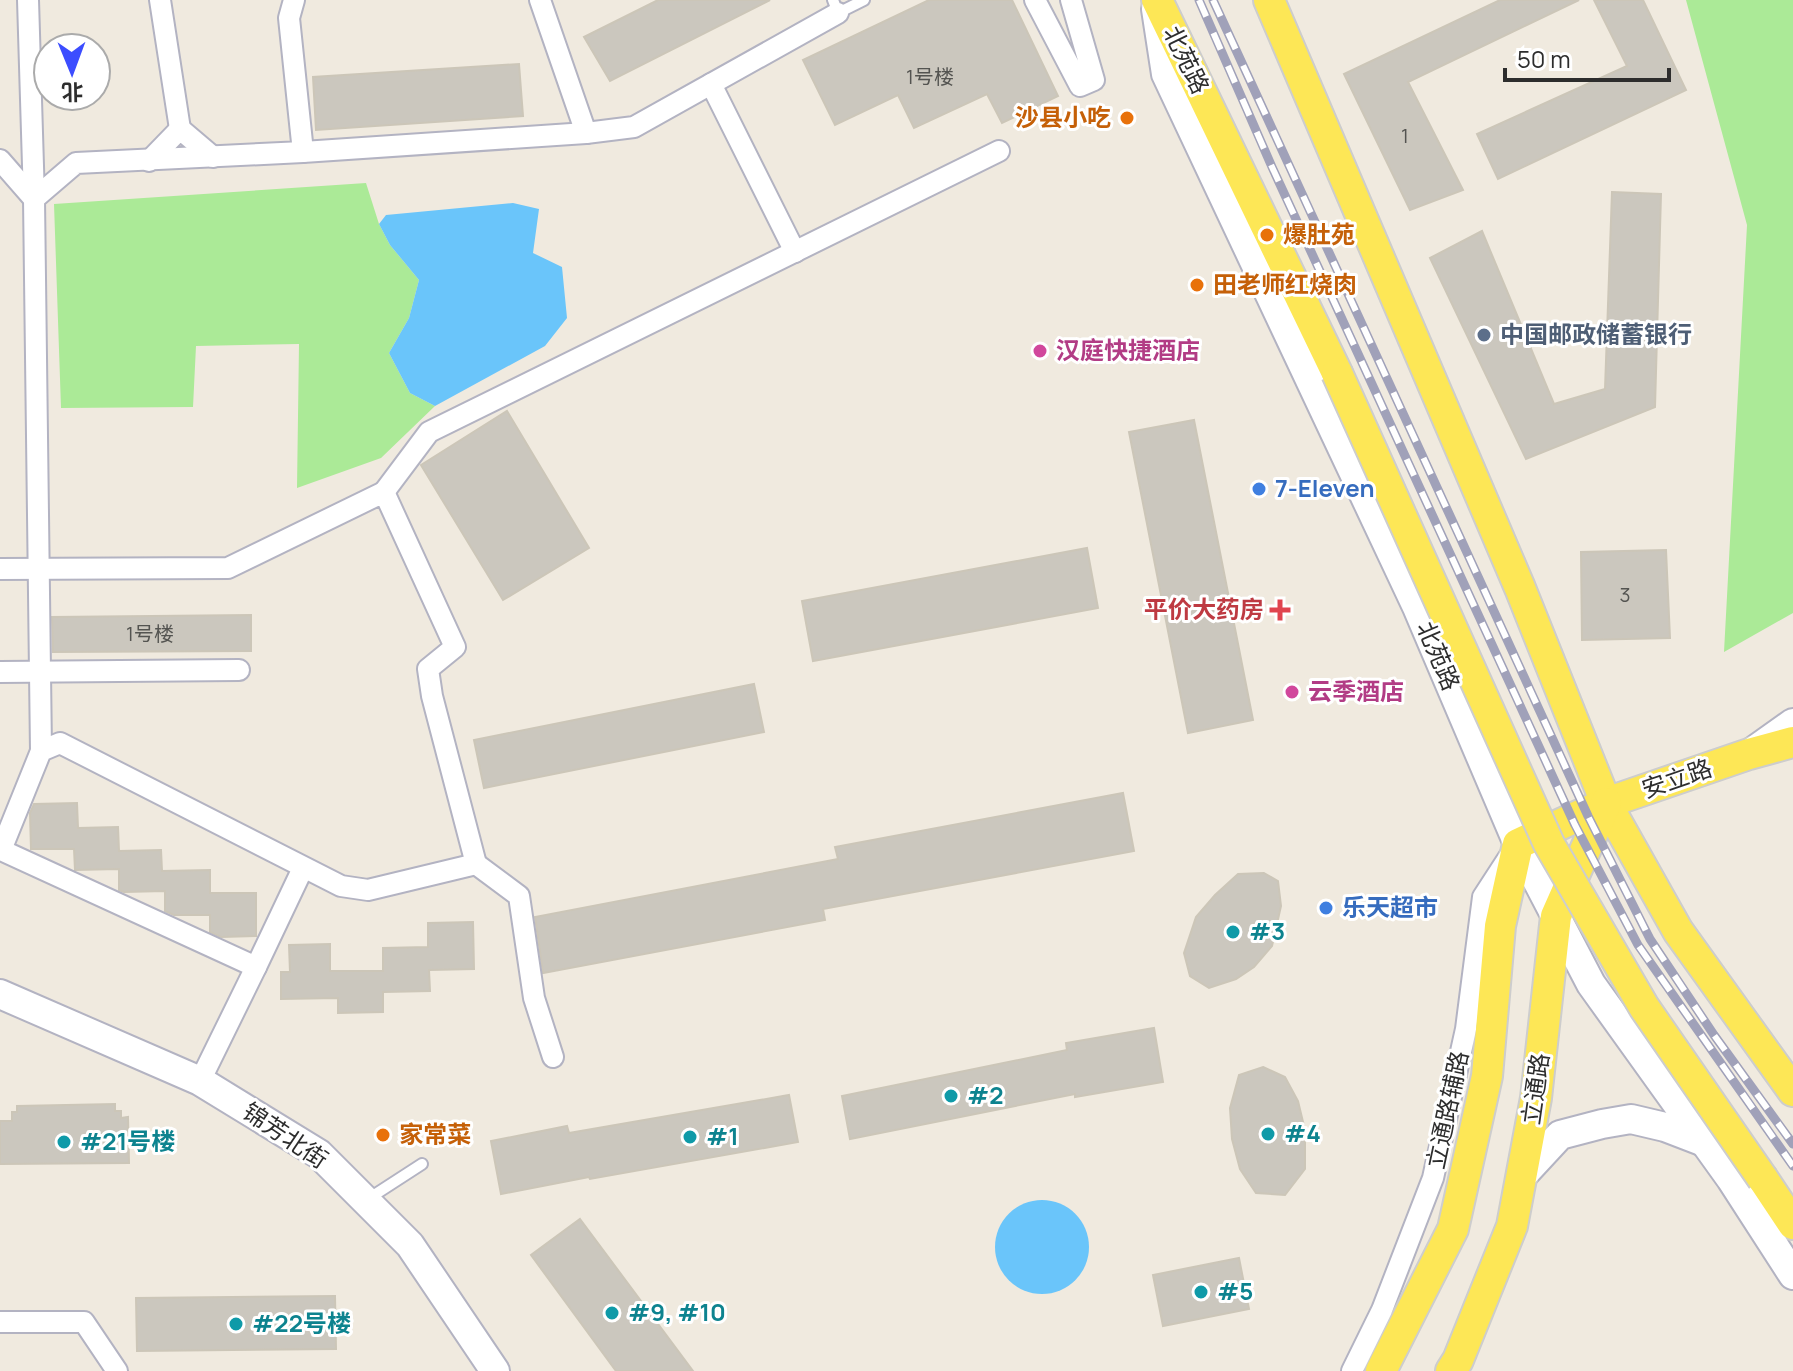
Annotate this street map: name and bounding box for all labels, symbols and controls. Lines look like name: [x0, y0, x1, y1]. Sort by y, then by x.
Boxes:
street label: 北苑路: [1157, 20, 1218, 99]
north arrow: [32, 32, 112, 112]
scale bar: [1505, 32, 1669, 82]
text: 50 m: [1517, 42, 1571, 75]
house number: 1号楼: [906, 63, 954, 90]
text: 北: [61, 77, 84, 107]
place label: 沙县小吃: [1015, 100, 1111, 133]
marker: 沙县小吃: [1118, 109, 1136, 127]
house number: 1: [1401, 122, 1409, 149]
place label: 爆肚苑: [1283, 217, 1355, 250]
marker: 爆肚苑: [1258, 226, 1276, 244]
place label: 田老师红烧肉: [1213, 267, 1357, 300]
marker: 田老师红烧肉: [1188, 276, 1206, 294]
place label: 中国邮政储蓄银行: [1500, 317, 1692, 350]
marker: 中国邮政储蓄银行: [1475, 326, 1493, 344]
place label: 汉庭快捷酒店: [1056, 333, 1200, 366]
marker: 汉庭快捷酒店: [1031, 342, 1049, 360]
place label: 7-Eleven: [1275, 471, 1374, 504]
marker: 7-Eleven: [1250, 480, 1268, 498]
house number: 3: [1619, 581, 1631, 608]
place label: 平价大药房: [1144, 592, 1264, 625]
marker: 平价大药房: [1271, 601, 1289, 619]
street label: 北苑路: [1410, 616, 1469, 695]
house number: 1号楼: [126, 620, 174, 647]
place label: 云季酒店: [1308, 674, 1404, 707]
marker: 云季酒店: [1283, 683, 1301, 701]
street label: 安立路: [1637, 750, 1716, 805]
place label: 乐天超市: [1342, 890, 1438, 923]
marker: 乐天超市: [1317, 899, 1335, 917]
place label: #3: [1249, 914, 1285, 947]
marker: #3: [1224, 923, 1242, 941]
street label: 立通路辅路: [1418, 1048, 1475, 1172]
street label: 立通路: [1513, 1051, 1556, 1127]
place label: #2: [967, 1078, 1004, 1111]
marker: #2: [942, 1087, 960, 1105]
street label: 锦芳北街: [237, 1094, 335, 1175]
place label: #4: [1284, 1116, 1321, 1149]
place label: 家常菜: [399, 1117, 471, 1150]
place label: #1: [706, 1119, 739, 1152]
place label: #21号楼: [80, 1124, 175, 1157]
marker: #4: [1259, 1125, 1277, 1143]
marker: 家常菜: [374, 1126, 392, 1144]
marker: #1: [681, 1128, 699, 1146]
marker: #21号楼: [55, 1133, 73, 1151]
place label: #5: [1217, 1274, 1253, 1307]
marker: #5: [1192, 1283, 1210, 1301]
place label: #9, #10: [628, 1295, 726, 1328]
marker: #9, #10: [603, 1304, 621, 1322]
place label: #22号楼: [252, 1306, 351, 1339]
marker: #22号楼: [227, 1315, 245, 1333]

